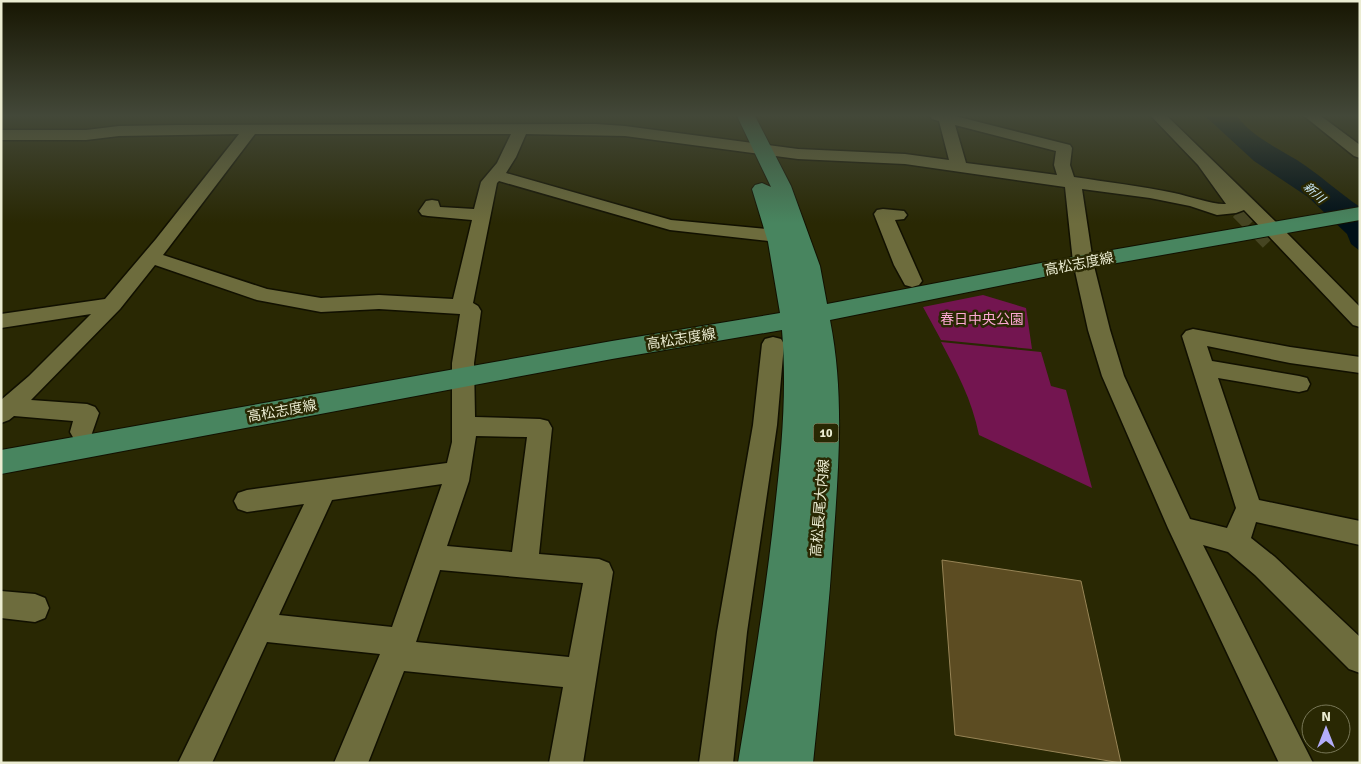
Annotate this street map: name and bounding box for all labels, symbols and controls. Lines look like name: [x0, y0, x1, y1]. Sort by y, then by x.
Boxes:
water label: 新川: [1300, 179, 1329, 208]
street label: 高松志度線: [1043, 249, 1115, 279]
park label: 春日中央公園: [940, 311, 1024, 328]
street label: 高松志度線: [645, 325, 717, 353]
street label: 高松志度線: [246, 397, 318, 425]
road number: 10: [814, 423, 838, 442]
street label: 高松長尾大内線: [807, 458, 833, 558]
north arrow: [1301, 704, 1351, 754]
text: N: [1321, 708, 1331, 725]

